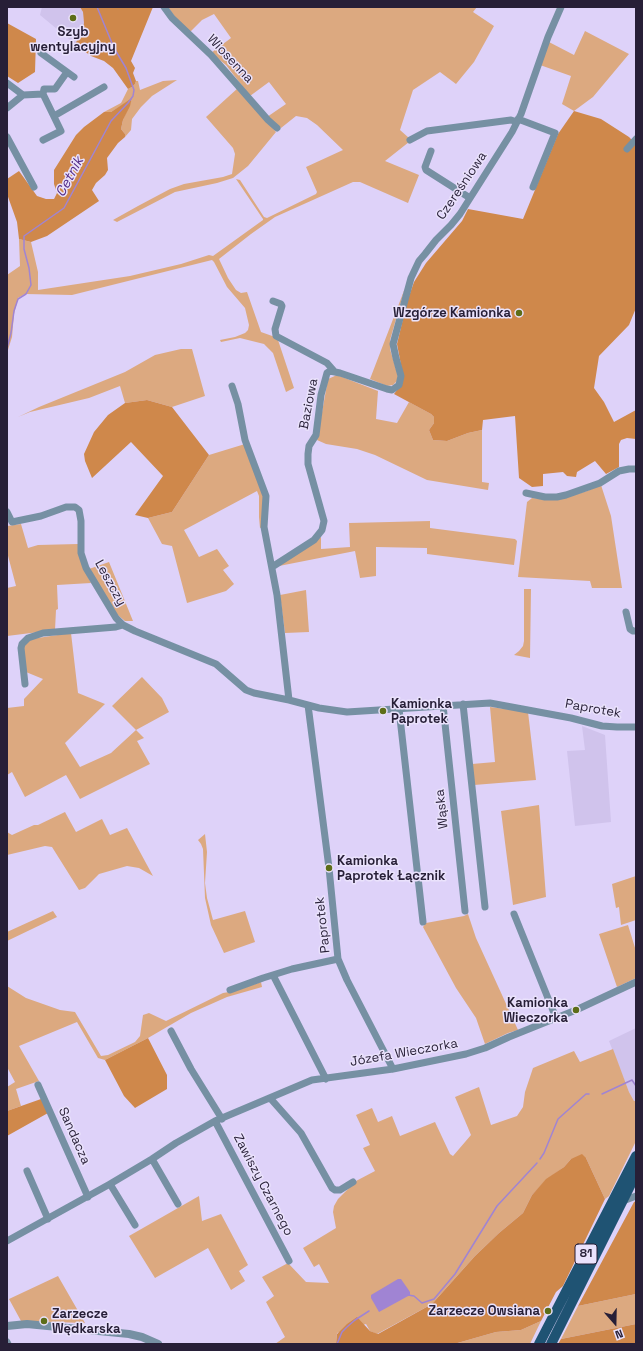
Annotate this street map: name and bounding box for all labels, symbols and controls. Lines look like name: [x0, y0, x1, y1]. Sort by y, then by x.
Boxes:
marker: Szyb wentylacyjny: [68, 13, 78, 23]
place label: Szyb wentylacyjny: [30, 24, 116, 55]
street label: Wiosenna: [204, 32, 256, 86]
street label: Czereśniowa: [434, 149, 490, 223]
water label: Cetnik: [52, 154, 88, 200]
place label: Wzgórze Kamionka: [393, 305, 511, 321]
marker: Wzgórze Kamionka: [514, 308, 524, 318]
street label: Baziowa: [296, 377, 322, 431]
street label: Leszczy: [91, 557, 129, 609]
place label: Kamionka Paprotek: [391, 696, 452, 727]
street label: Paprotek: [564, 696, 622, 722]
marker: Kamionka Paprotek: [378, 706, 388, 716]
street label: Wąska: [432, 788, 452, 830]
place label: Kamionka Paprotek Łącznik: [337, 853, 445, 884]
marker: Kamionka Paprotek Łącznik: [324, 863, 334, 873]
street label: Paprotek: [312, 896, 334, 954]
place label: Kamionka Wieczorka: [503, 995, 568, 1026]
marker: Kamionka Wieczorka: [571, 1005, 581, 1015]
street label: Józefa Wieczorka: [349, 1036, 459, 1070]
street label: Sandacza: [55, 1105, 93, 1167]
street label: Zawiszy Czarnego: [230, 1132, 296, 1238]
road number: 81: [575, 1244, 597, 1264]
place label: Zarzecze Owsiana: [428, 1303, 540, 1319]
north arrow: [595, 1303, 635, 1343]
place label: Zarzecze Wędkarska: [52, 1306, 121, 1337]
marker: Zarzecze Owsiana: [543, 1306, 553, 1316]
marker: Zarzecze Wędkarska: [39, 1316, 49, 1326]
text: N: [613, 1326, 625, 1342]

